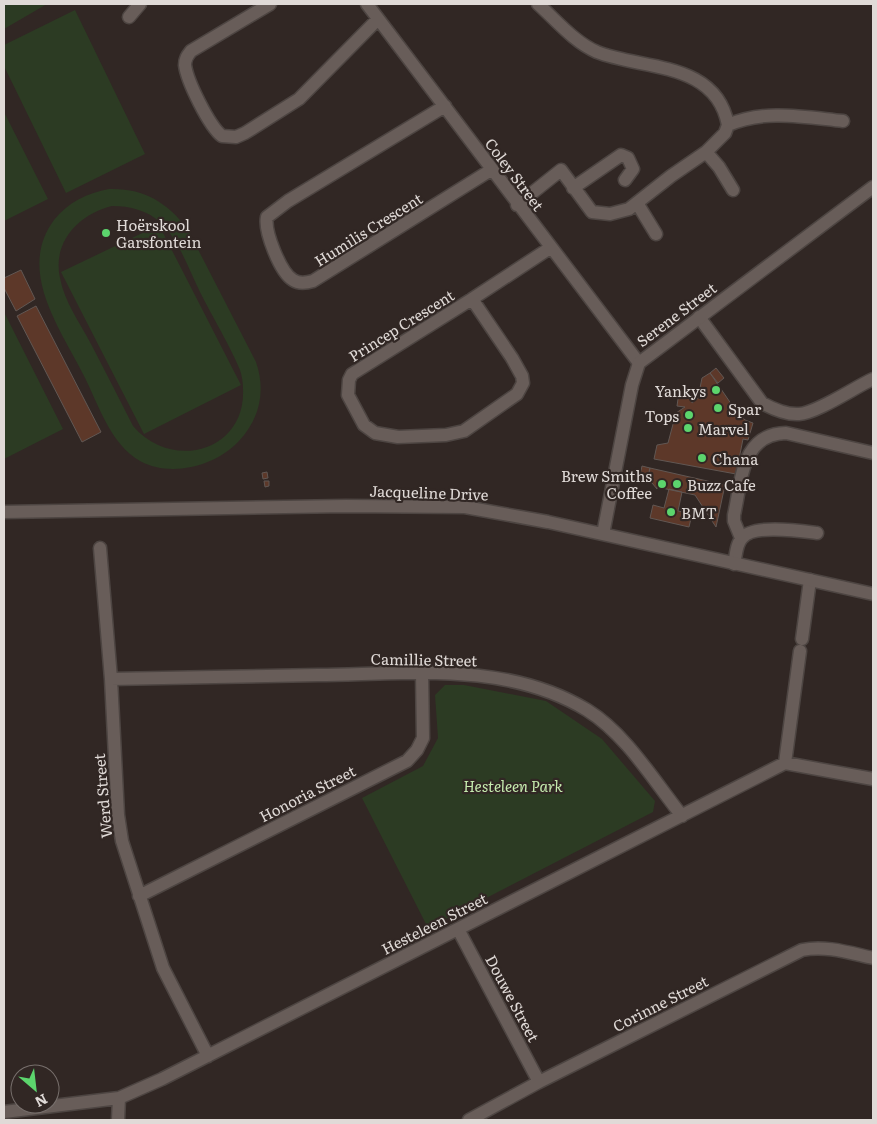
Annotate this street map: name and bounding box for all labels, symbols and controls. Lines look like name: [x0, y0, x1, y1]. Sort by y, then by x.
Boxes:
street label: Coley Street: [480, 133, 550, 215]
street label: Humilis Crescent: [310, 187, 426, 271]
place label: Hoërskool Garsfontein: [116, 213, 202, 253]
marker: Hoërskool Garsfontein: [100, 227, 112, 239]
street label: Serene Street: [631, 276, 721, 352]
street label: Princep Crescent: [344, 283, 458, 367]
place label: Yankys: [655, 379, 706, 402]
marker: Yankys: [710, 384, 722, 396]
place label: Spar: [728, 397, 761, 420]
marker: Spar: [712, 402, 724, 414]
place label: Tops: [645, 404, 679, 427]
marker: Tops: [683, 409, 695, 421]
place label: Marvel: [698, 417, 749, 440]
marker: Marvel: [682, 422, 694, 434]
place label: Chana: [712, 447, 759, 470]
marker: Chana: [696, 452, 708, 464]
place label: Brew Smiths Coffee: [561, 464, 652, 504]
place label: Buzz Cafe: [687, 473, 756, 496]
street label: Jacqueline Drive: [369, 478, 489, 506]
marker: Brew Smiths Coffee: [656, 478, 668, 490]
marker: Buzz Cafe: [671, 478, 683, 490]
place label: BMT: [681, 501, 717, 524]
marker: BMT: [665, 506, 677, 518]
street label: Camillie Street: [371, 647, 477, 671]
street label: Werd Street: [87, 753, 117, 839]
street label: Honoria Street: [255, 759, 359, 827]
park label: Hesteleen Park: [463, 774, 563, 797]
street label: Hesteleen Street: [377, 886, 491, 960]
street label: Douwe Street: [480, 950, 546, 1046]
street label: Corinne Street: [608, 969, 712, 1037]
north arrow: [10, 1064, 60, 1114]
text: N: [31, 1090, 51, 1113]

